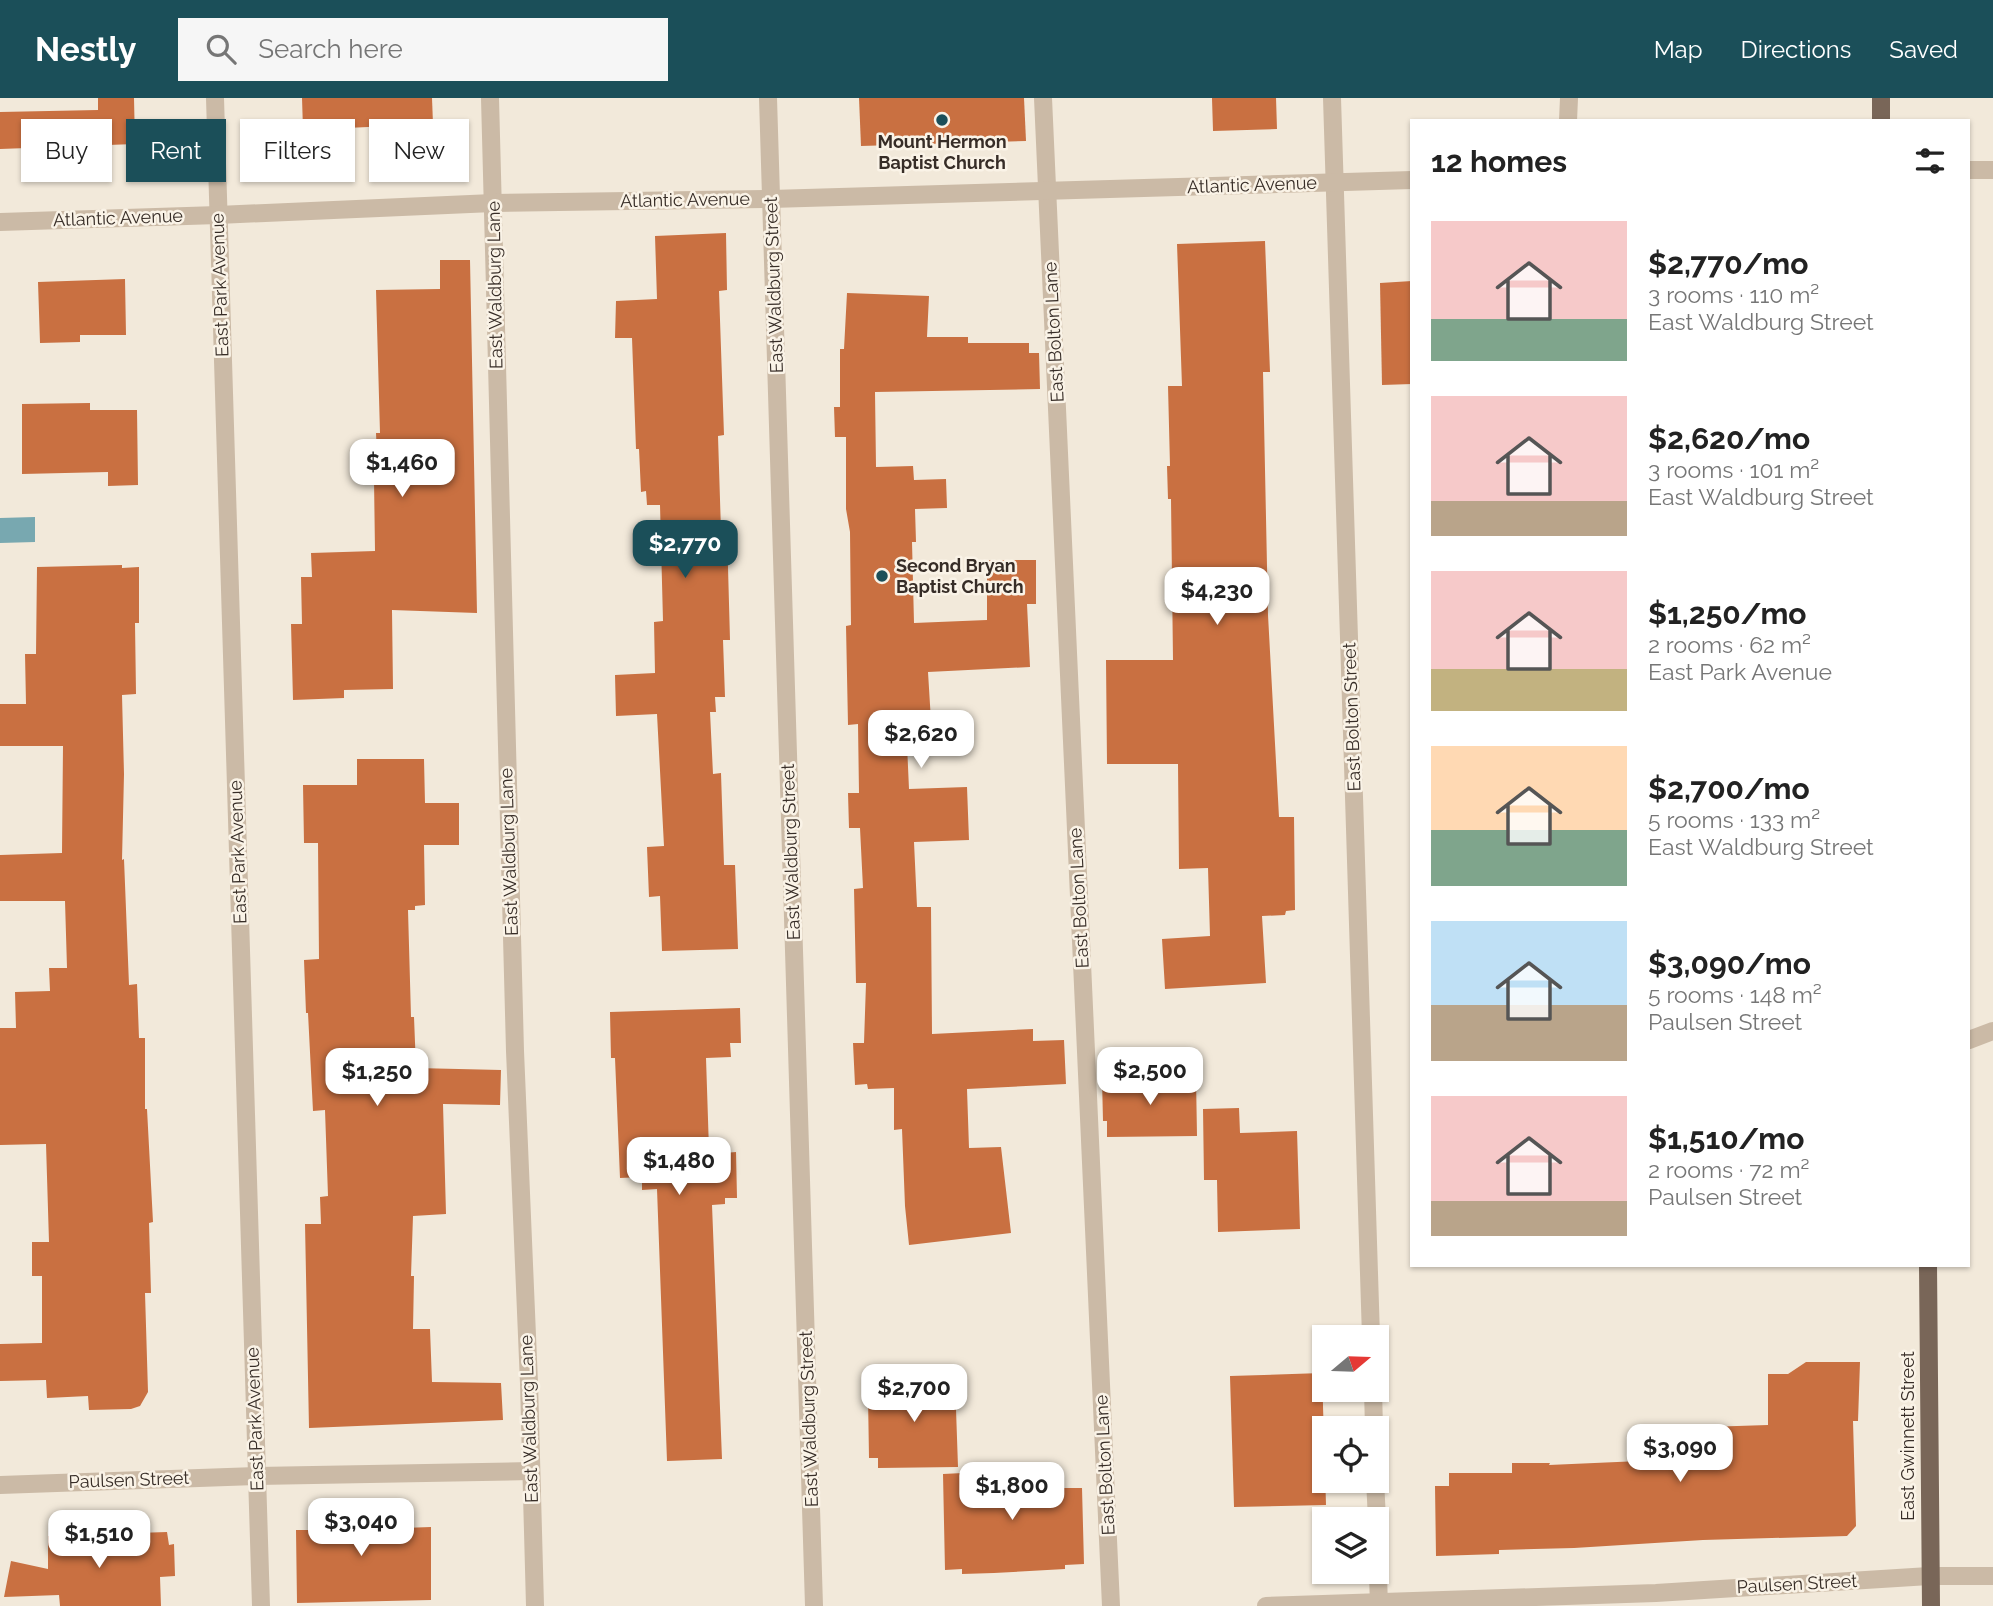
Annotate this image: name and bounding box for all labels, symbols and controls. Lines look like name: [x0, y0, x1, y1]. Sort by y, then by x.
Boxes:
search box: [178, 18, 668, 81]
text: Nestly: [35, 30, 136, 69]
icon: search: [202, 30, 240, 68]
text: Search here: [258, 34, 403, 64]
text: Map: [1654, 35, 1703, 64]
text: Directions: [1741, 35, 1851, 64]
text: Saved: [1889, 35, 1958, 64]
marker: Mount Hermon Baptist Church: [934, 112, 950, 128]
chip: Buy: [21, 119, 112, 182]
chip: Rent: [126, 119, 226, 182]
chip: Filters: [240, 119, 355, 182]
chip: New: [369, 119, 469, 182]
place label: Mount Hermon Baptist Church: [877, 131, 1007, 173]
icon: filters: [1911, 142, 1949, 180]
text: 12 homes: [1431, 144, 1567, 179]
street label: Atlantic Avenue: [1187, 172, 1318, 197]
street label: Atlantic Avenue: [620, 188, 751, 211]
street label: East Waldburg Street: [760, 196, 787, 374]
street label: East Waldburg Lane: [483, 200, 506, 369]
street label: Atlantic Avenue: [53, 205, 184, 230]
street label: East Park Avenue: [206, 212, 233, 357]
text: $2,770/mo: [1648, 246, 1808, 281]
icon: home: [1487, 249, 1571, 333]
street label: East Bolton Lane: [1039, 261, 1068, 403]
text: 3 rooms · 110 m²: [1648, 281, 1819, 308]
text: East Waldburg Street: [1648, 308, 1874, 335]
text: $2,620/mo: [1648, 421, 1810, 456]
icon: home: [1487, 424, 1571, 508]
pin: $1,460: [345, 440, 459, 499]
text: $1,460: [366, 448, 438, 475]
text: 3 rooms · 101 m²: [1648, 456, 1819, 483]
text: East Waldburg Street: [1648, 483, 1874, 510]
pin: $2,770: [628, 520, 742, 580]
text: $2,770: [649, 529, 721, 556]
place label: Second Bryan Baptist Church: [896, 555, 1024, 597]
marker: Second Bryan Baptist Church: [874, 568, 890, 584]
pin: $4,230: [1160, 568, 1274, 627]
text: $4,230: [1181, 576, 1253, 603]
text: $1,250/mo: [1648, 596, 1807, 631]
icon: home: [1487, 599, 1571, 683]
text: 2 rooms · 62 m²: [1648, 631, 1811, 658]
street label: East Bolton Street: [1338, 642, 1365, 792]
text: East Park Avenue: [1648, 658, 1832, 685]
pin: $2,620: [864, 710, 978, 770]
text: $2,620: [884, 719, 958, 746]
street label: East Waldburg Street: [777, 763, 804, 941]
street label: East Waldburg Lane: [495, 767, 522, 936]
text: $2,700/mo: [1648, 771, 1810, 806]
icon: home: [1487, 774, 1571, 858]
street label: East Park Avenue: [224, 779, 251, 924]
text: 5 rooms · 133 m²: [1648, 806, 1820, 833]
street label: East Bolton Lane: [1064, 827, 1093, 969]
text: East Waldburg Street: [1648, 833, 1874, 860]
text: $3,090/mo: [1648, 946, 1811, 981]
icon: home: [1487, 949, 1571, 1033]
text: 5 rooms · 148 m²: [1648, 981, 1822, 1008]
text: Paulsen Street: [1648, 1008, 1802, 1035]
pin: $1,250: [320, 1048, 434, 1108]
pin: $2,500: [1093, 1048, 1207, 1107]
text: $2,500: [1113, 1056, 1187, 1083]
text: $1,250: [341, 1057, 413, 1084]
text: $1,510/mo: [1648, 1121, 1804, 1156]
icon: home: [1487, 1124, 1571, 1208]
pin: $1,480: [622, 1138, 736, 1197]
text: $1,480: [643, 1146, 715, 1173]
text: 2 rooms · 72 m²: [1648, 1156, 1809, 1183]
text: Paulsen Street: [1648, 1183, 1802, 1210]
north arrow: [1312, 1325, 1390, 1402]
map controls: [1312, 1325, 1389, 1584]
street label: East Waldburg Street: [795, 1330, 822, 1508]
street label: East Waldburg Lane: [515, 1334, 542, 1503]
street label: East Park Avenue: [241, 1346, 268, 1491]
street label: East Gwinnett Street: [1897, 1351, 1918, 1521]
pin: $2,700: [857, 1364, 971, 1424]
text: $2,700: [877, 1373, 951, 1400]
street label: East Bolton Lane: [1090, 1394, 1119, 1536]
button: locate: [1312, 1416, 1389, 1493]
pin: $3,090: [1623, 1424, 1737, 1484]
text: $3,090: [1643, 1433, 1717, 1460]
pin: $1,800: [955, 1462, 1069, 1522]
street label: Paulsen Street: [68, 1467, 190, 1492]
text: $1,800: [975, 1471, 1049, 1498]
pin: $3,040: [304, 1498, 418, 1558]
text: $3,040: [324, 1507, 398, 1534]
button: layers: [1312, 1507, 1389, 1584]
pin: $1,510: [42, 1510, 156, 1570]
text: $1,510: [64, 1519, 134, 1546]
street label: Paulsen Street: [1736, 1570, 1858, 1597]

